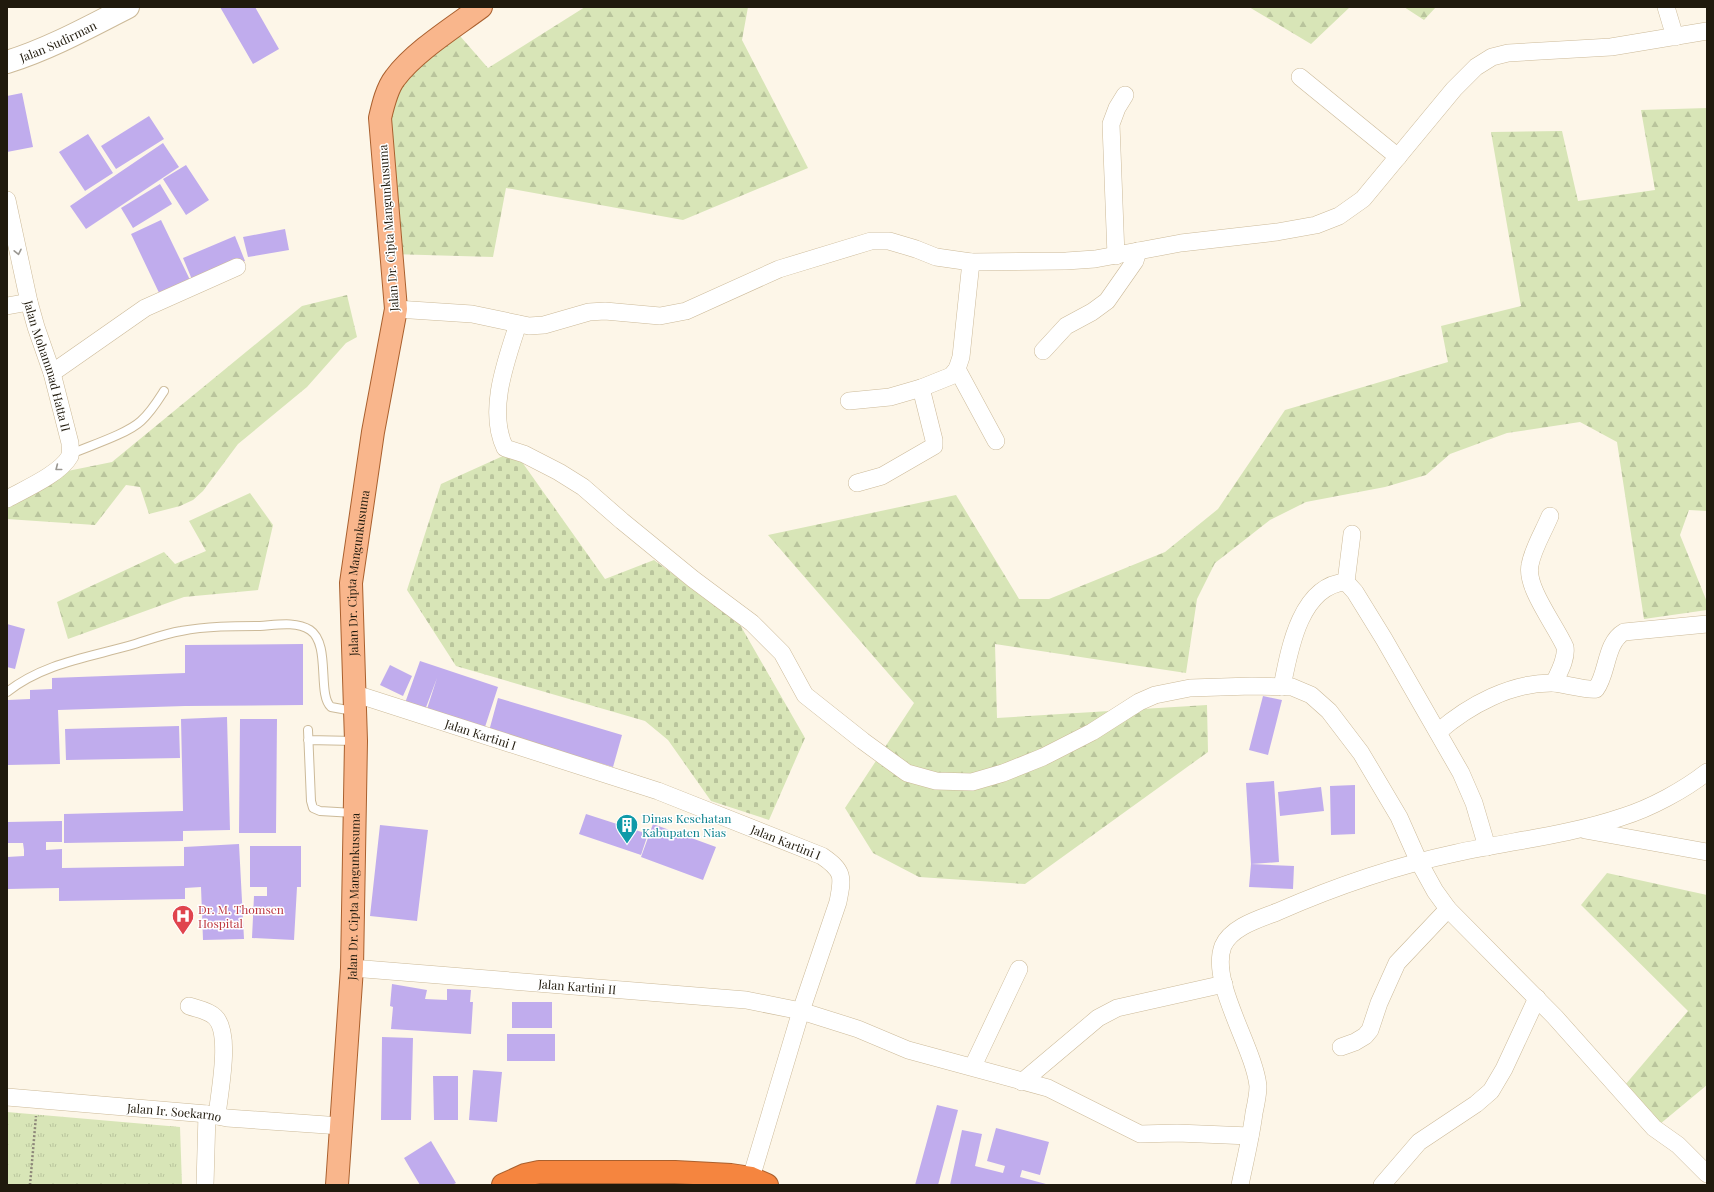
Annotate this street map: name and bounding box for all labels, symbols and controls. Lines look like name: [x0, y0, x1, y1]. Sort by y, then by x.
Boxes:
street label: Jalan Sudirman: [16, 17, 99, 66]
street label: Jalan Dr. Cipta Mangunkusuma: [374, 144, 402, 313]
one-way arrow: [13, 249, 21, 255]
street label: Jalan Mohammad Hatta II: [21, 297, 75, 433]
one-way arrow: [56, 463, 63, 470]
street label: Jalan Dr. Cipta Mangunkusuma: [343, 489, 372, 657]
street label: Jalan Kartini I: [442, 715, 518, 753]
place label: Dinas Kesehatan Kabupaten Nias: [642, 810, 731, 840]
building icon: Dinas Kesehatan Kabupaten Nias: [614, 812, 640, 845]
street label: Jalan Dr. Cipta Mangunkusuma: [343, 813, 363, 982]
street label: Jalan Kartini I: [748, 820, 823, 863]
place label: Dr. M. Thomsen Hospital: [198, 901, 284, 931]
hospital icon: Dr. M. Thomsen Hospital: [170, 903, 196, 936]
street label: Jalan Kartini II: [537, 975, 617, 997]
street label: Jalan Ir. Soekarno: [125, 1099, 223, 1125]

